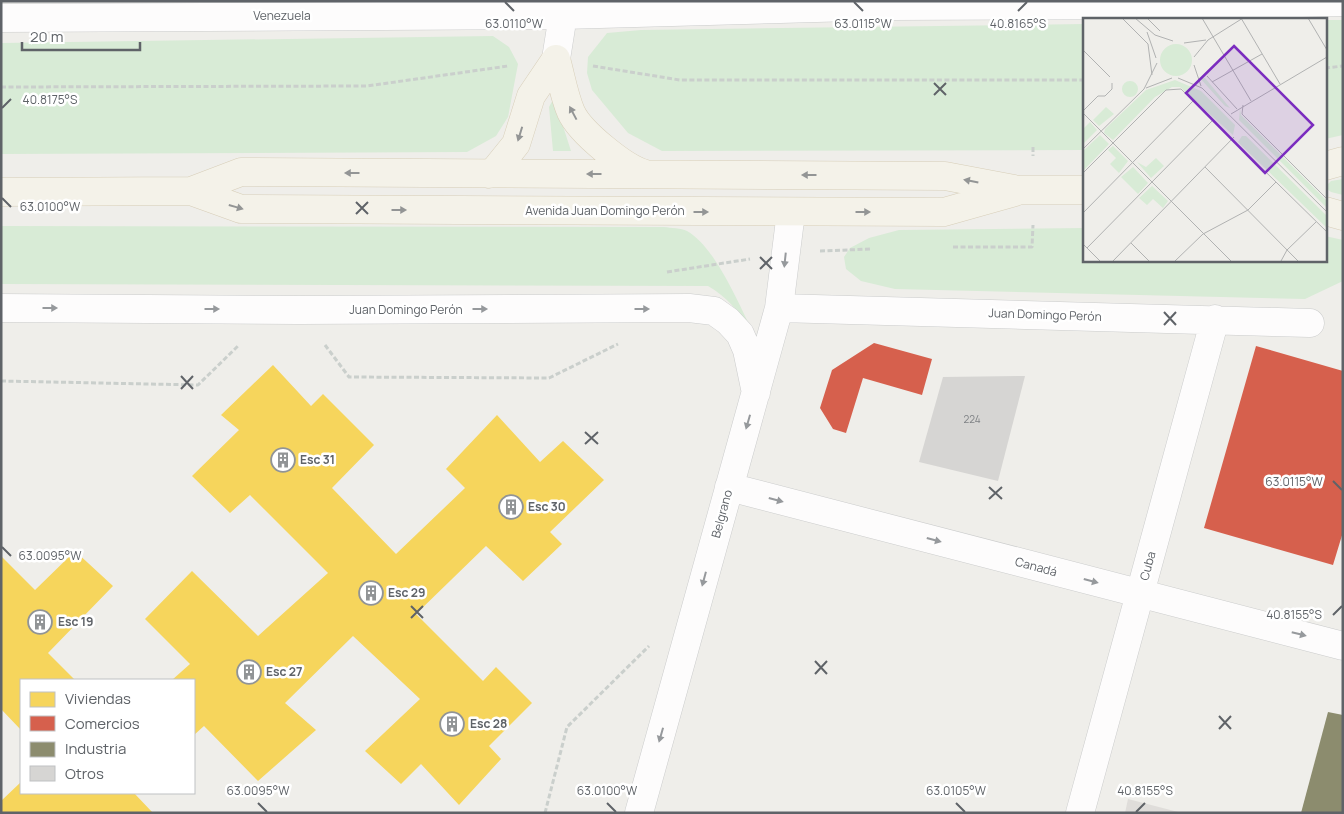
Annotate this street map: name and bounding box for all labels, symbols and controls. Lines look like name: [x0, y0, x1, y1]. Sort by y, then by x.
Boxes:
street label: Venezuela: [253, 7, 311, 24]
text: 63.0110°W: [485, 15, 544, 32]
text: 63.0115°W: [834, 15, 892, 32]
text: 40.8165°S: [990, 15, 1046, 32]
inset map: [1083, 18, 1326, 261]
scale bar: [22, 20, 140, 52]
text: 20 m: [30, 26, 63, 47]
text: 40.8175°S: [23, 91, 77, 108]
one-way arrow: [569, 105, 577, 120]
one-way arrow: [515, 126, 523, 141]
one-way arrow: [344, 169, 360, 177]
one-way arrow: [586, 170, 602, 178]
one-way arrow: [801, 171, 817, 179]
one-way arrow: [963, 177, 979, 185]
text: 63.0100°W: [20, 198, 81, 215]
street label: Avenida Juan Domingo Perón: [525, 202, 685, 219]
one-way arrow: [229, 203, 244, 211]
one-way arrow: [391, 206, 407, 214]
one-way arrow: [693, 208, 709, 216]
one-way arrow: [856, 208, 872, 216]
one-way arrow: [781, 252, 789, 268]
street label: Juan Domingo Perón: [349, 301, 463, 318]
one-way arrow: [42, 304, 58, 312]
street label: Juan Domingo Perón: [988, 304, 1102, 325]
one-way arrow: [205, 305, 221, 313]
one-way arrow: [472, 305, 488, 313]
one-way arrow: [635, 305, 651, 313]
house number: 224: [963, 412, 981, 426]
one-way arrow: [743, 415, 751, 430]
building icon: Esc 31: [270, 447, 296, 473]
place label: Esc 31: [300, 451, 335, 468]
text: 63.0115°W: [1265, 473, 1323, 490]
street label: Belgrano: [707, 488, 736, 540]
building icon: Esc 30: [498, 494, 524, 520]
one-way arrow: [769, 496, 784, 504]
place label: Esc 30: [528, 498, 566, 515]
one-way arrow: [926, 537, 941, 545]
text: 63.0095°W: [19, 547, 82, 564]
street label: Cuba: [1135, 549, 1160, 582]
street label: Canadá: [1013, 553, 1059, 580]
one-way arrow: [700, 571, 708, 586]
one-way arrow: [1083, 577, 1098, 585]
building icon: Esc 29: [358, 580, 384, 606]
place label: Esc 29: [388, 584, 425, 601]
text: 40.8155°S: [1266, 606, 1322, 623]
building icon: Esc 19: [27, 609, 53, 635]
place label: Esc 19: [58, 613, 94, 630]
one-way arrow: [1292, 631, 1307, 639]
building icon: Esc 27: [236, 659, 262, 685]
place label: Esc 27: [266, 663, 302, 680]
legend: [20, 679, 195, 794]
text: Viviendas: [65, 688, 131, 709]
building icon: Esc 28: [439, 711, 465, 737]
text: Comercios: [65, 713, 140, 734]
place label: Esc 28: [470, 715, 507, 732]
one-way arrow: [656, 728, 664, 743]
text: Industria: [65, 738, 126, 759]
text: Otros: [65, 763, 104, 784]
text: 63.0095°W: [227, 782, 290, 799]
text: 63.0100°W: [577, 782, 638, 799]
text: 63.0105°W: [926, 782, 987, 799]
text: 40.8155°S: [1117, 782, 1173, 799]

